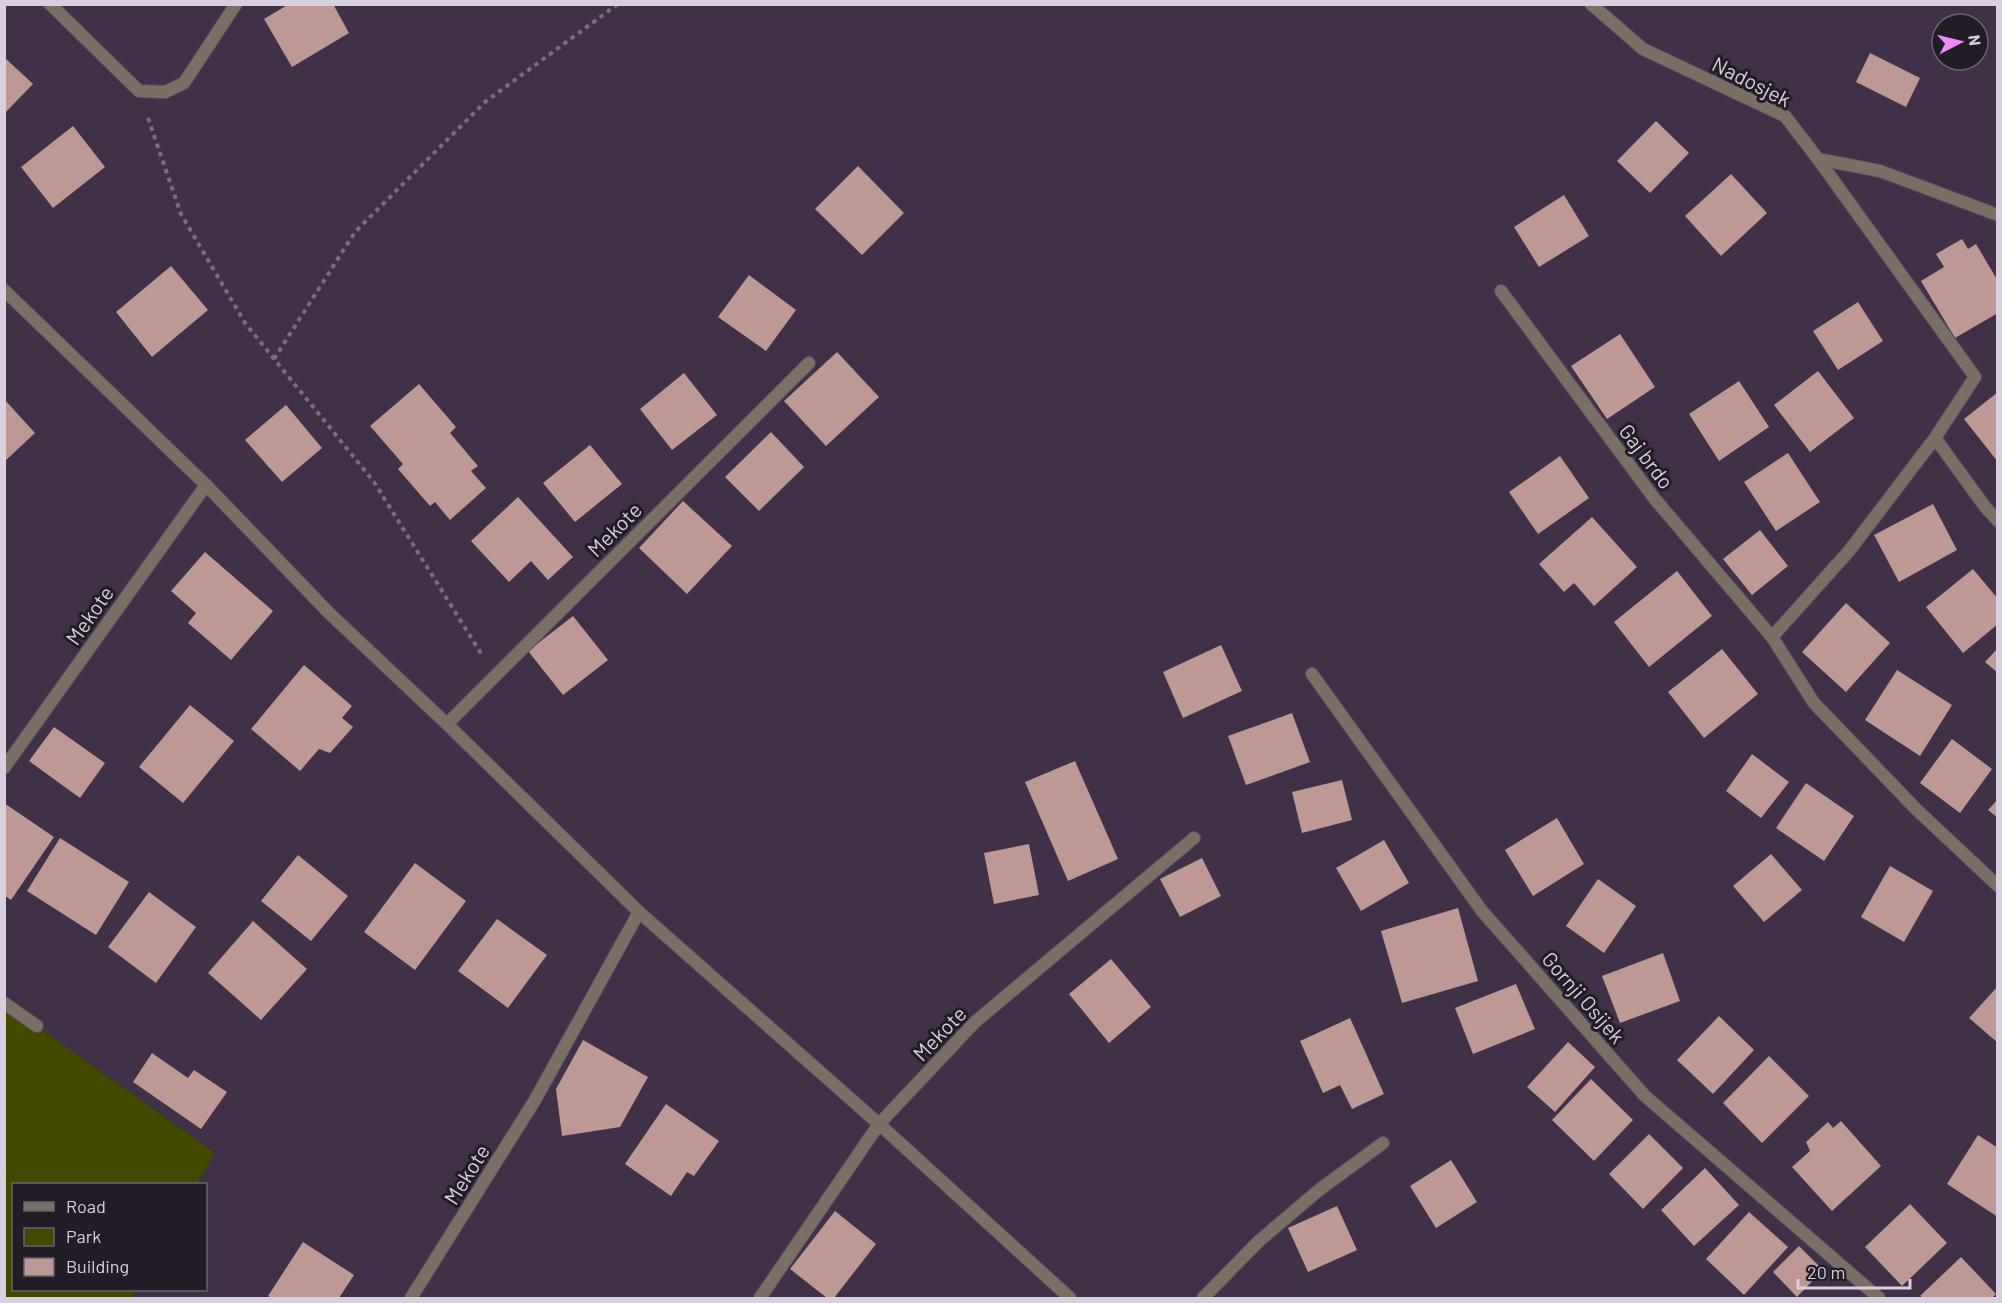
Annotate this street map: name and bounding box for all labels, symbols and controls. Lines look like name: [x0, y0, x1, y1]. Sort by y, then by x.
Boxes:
north arrow: [1930, 12, 1990, 72]
text: N: [1965, 34, 1985, 47]
street label: Nadosjek: [1709, 51, 1795, 111]
street label: Gaj brdo: [1615, 419, 1679, 493]
street label: Mekote: [582, 497, 646, 561]
street label: Mekote: [60, 581, 118, 649]
street label: Gornji Osijek: [1537, 946, 1631, 1048]
street label: Mekote: [907, 1001, 971, 1065]
street label: Mekote: [438, 1139, 494, 1209]
legend: [12, 1183, 207, 1291]
text: Road: [66, 1195, 106, 1217]
text: Park: [66, 1225, 101, 1247]
scale bar: [1798, 1252, 1910, 1290]
text: Building: [66, 1255, 129, 1277]
text: 20 m: [1807, 1261, 1845, 1283]

